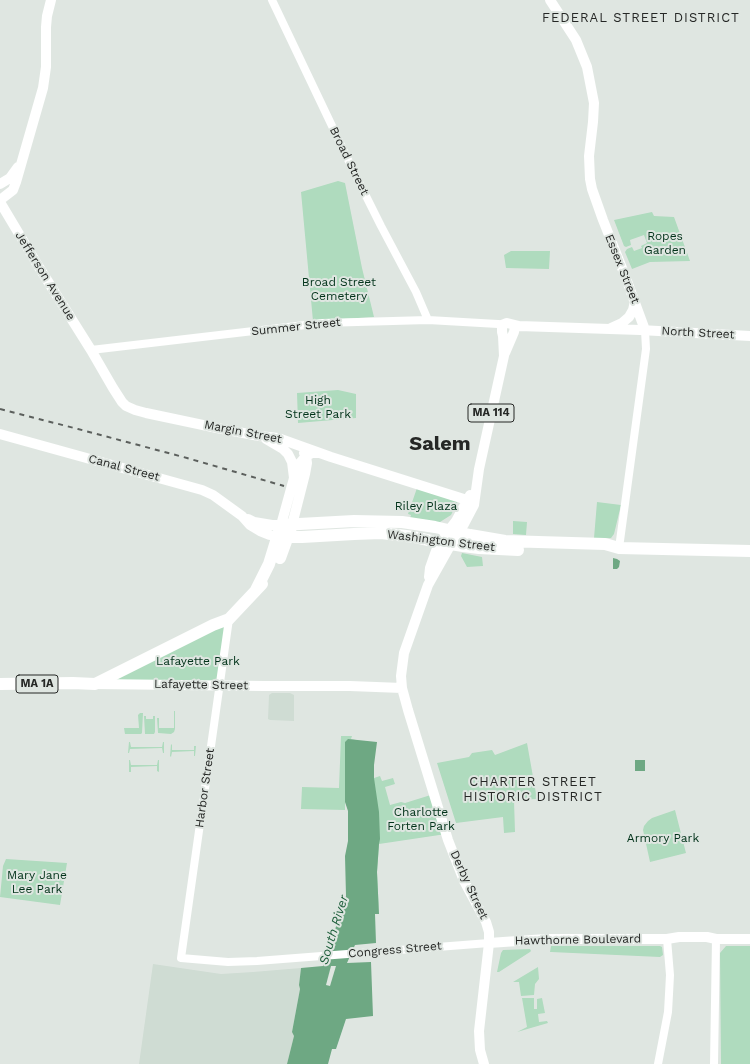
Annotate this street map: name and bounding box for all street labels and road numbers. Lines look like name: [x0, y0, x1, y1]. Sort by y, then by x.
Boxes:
street label: Broad Street: [326, 124, 372, 198]
street label: Jefferson Avenue: [12, 229, 78, 323]
street label: Essex Street: [602, 232, 642, 306]
street label: Summer Street: [251, 315, 341, 339]
street label: North Street: [661, 324, 735, 342]
road number: MA 114: [468, 404, 514, 422]
street label: Margin Street: [203, 417, 283, 447]
street label: Canal Street: [87, 452, 161, 484]
street label: Washington Street: [386, 527, 496, 555]
road number: MA 1A: [16, 675, 58, 693]
street label: Lafayette Street: [154, 677, 248, 693]
street label: Harbor Street: [192, 747, 218, 829]
street label: Derby Street: [447, 848, 491, 922]
street label: Hawthorne Boulevard: [515, 932, 641, 948]
street label: Congress Street: [348, 939, 442, 961]

